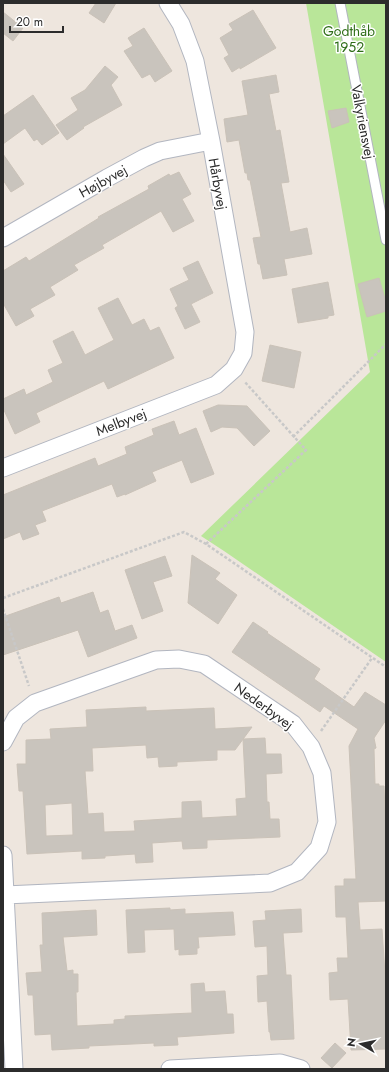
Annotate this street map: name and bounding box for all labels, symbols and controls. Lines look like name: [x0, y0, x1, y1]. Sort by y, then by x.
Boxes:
scale bar: [10, 8, 63, 34]
text: 20 m: [16, 13, 43, 31]
park label: Godthåb 1952: [323, 21, 375, 57]
street label: Valkyriensvej: [346, 83, 380, 161]
street label: Hårbyvej: [204, 156, 232, 212]
street label: Højbyvej: [75, 160, 131, 202]
street label: Melbyvej: [93, 403, 149, 441]
street label: Nederbyvej: [230, 678, 298, 734]
north arrow: [341, 1024, 381, 1064]
text: N: [343, 1037, 360, 1048]

